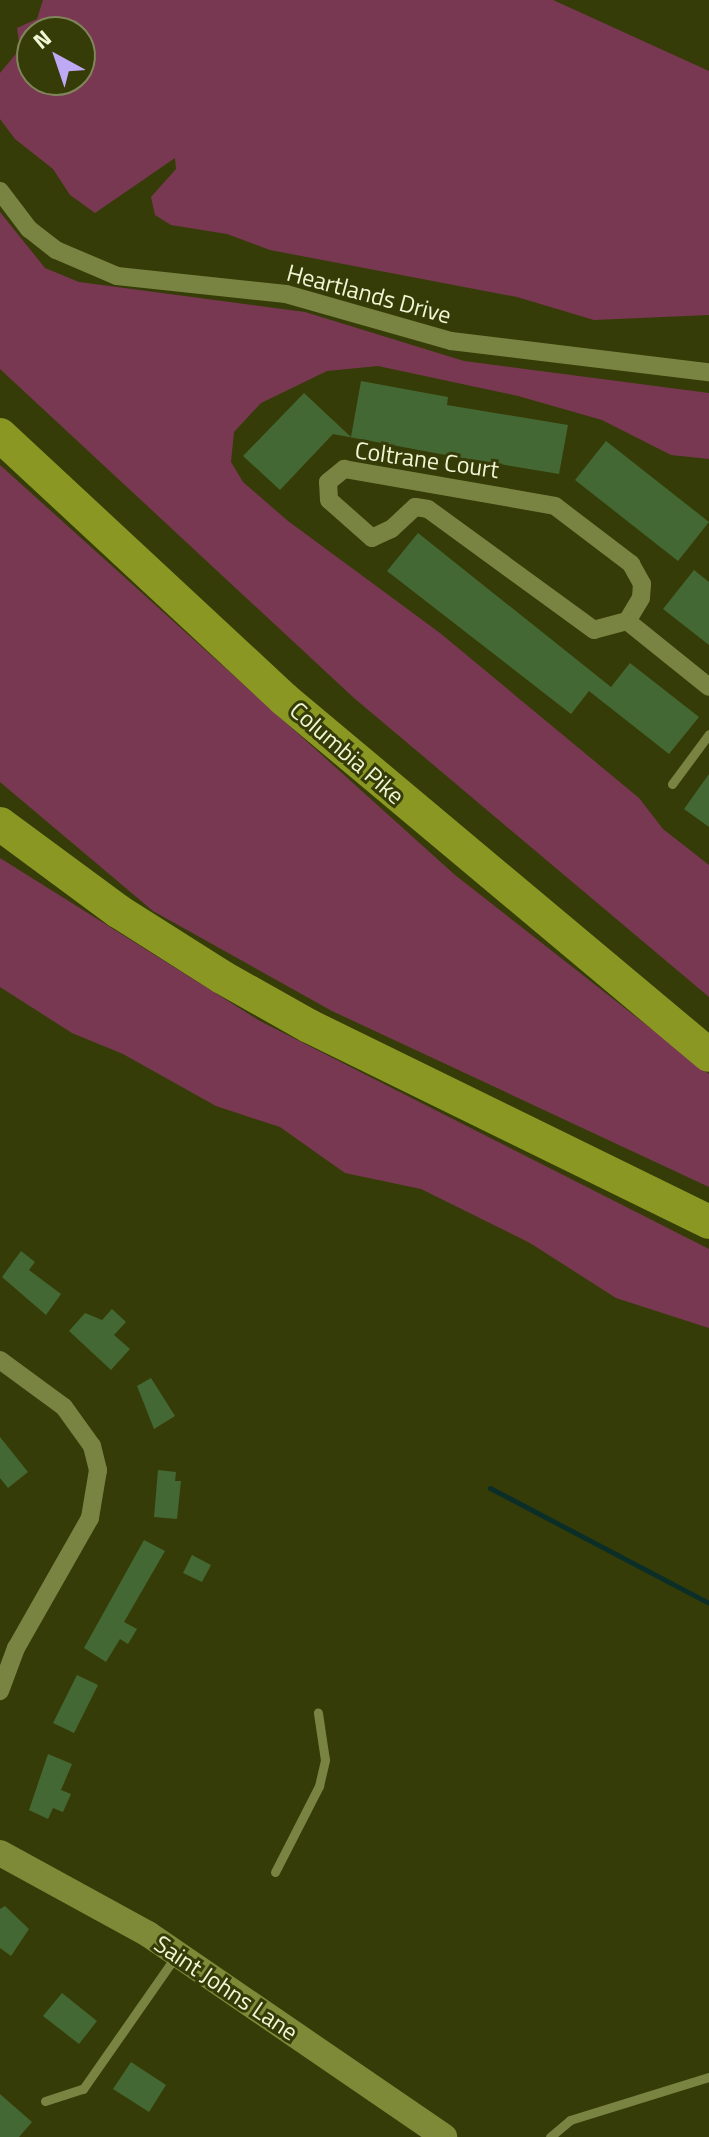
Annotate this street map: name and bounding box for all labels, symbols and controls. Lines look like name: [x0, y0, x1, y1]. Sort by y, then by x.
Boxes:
north arrow: [16, 16, 96, 96]
text: N: [25, 21, 59, 57]
street label: Heartlands Drive: [284, 258, 454, 330]
street label: Coltrane Court: [353, 436, 501, 484]
street label: Columbia Pike: [284, 696, 410, 810]
street label: Saint Johns Lane: [149, 1929, 303, 2047]

